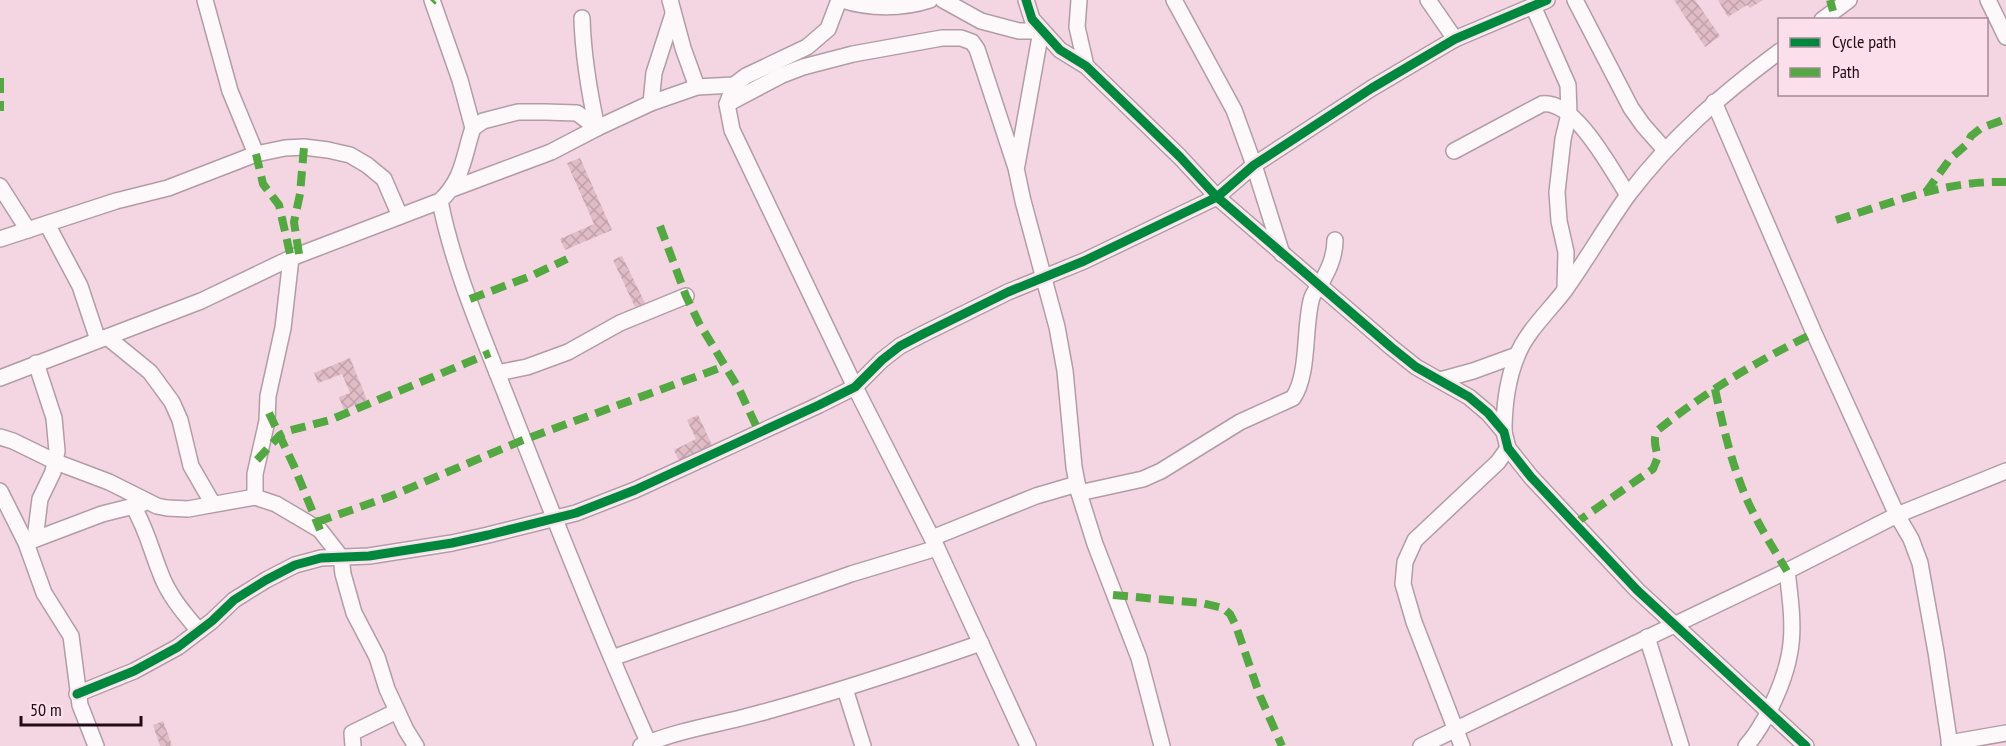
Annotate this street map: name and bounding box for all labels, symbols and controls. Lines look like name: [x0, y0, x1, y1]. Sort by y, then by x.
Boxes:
legend: [1778, 18, 1988, 96]
text: Cycle path: [1832, 30, 1896, 53]
text: Path: [1832, 60, 1860, 83]
scale bar: [21, 689, 141, 727]
text: 50 m: [30, 698, 62, 721]

